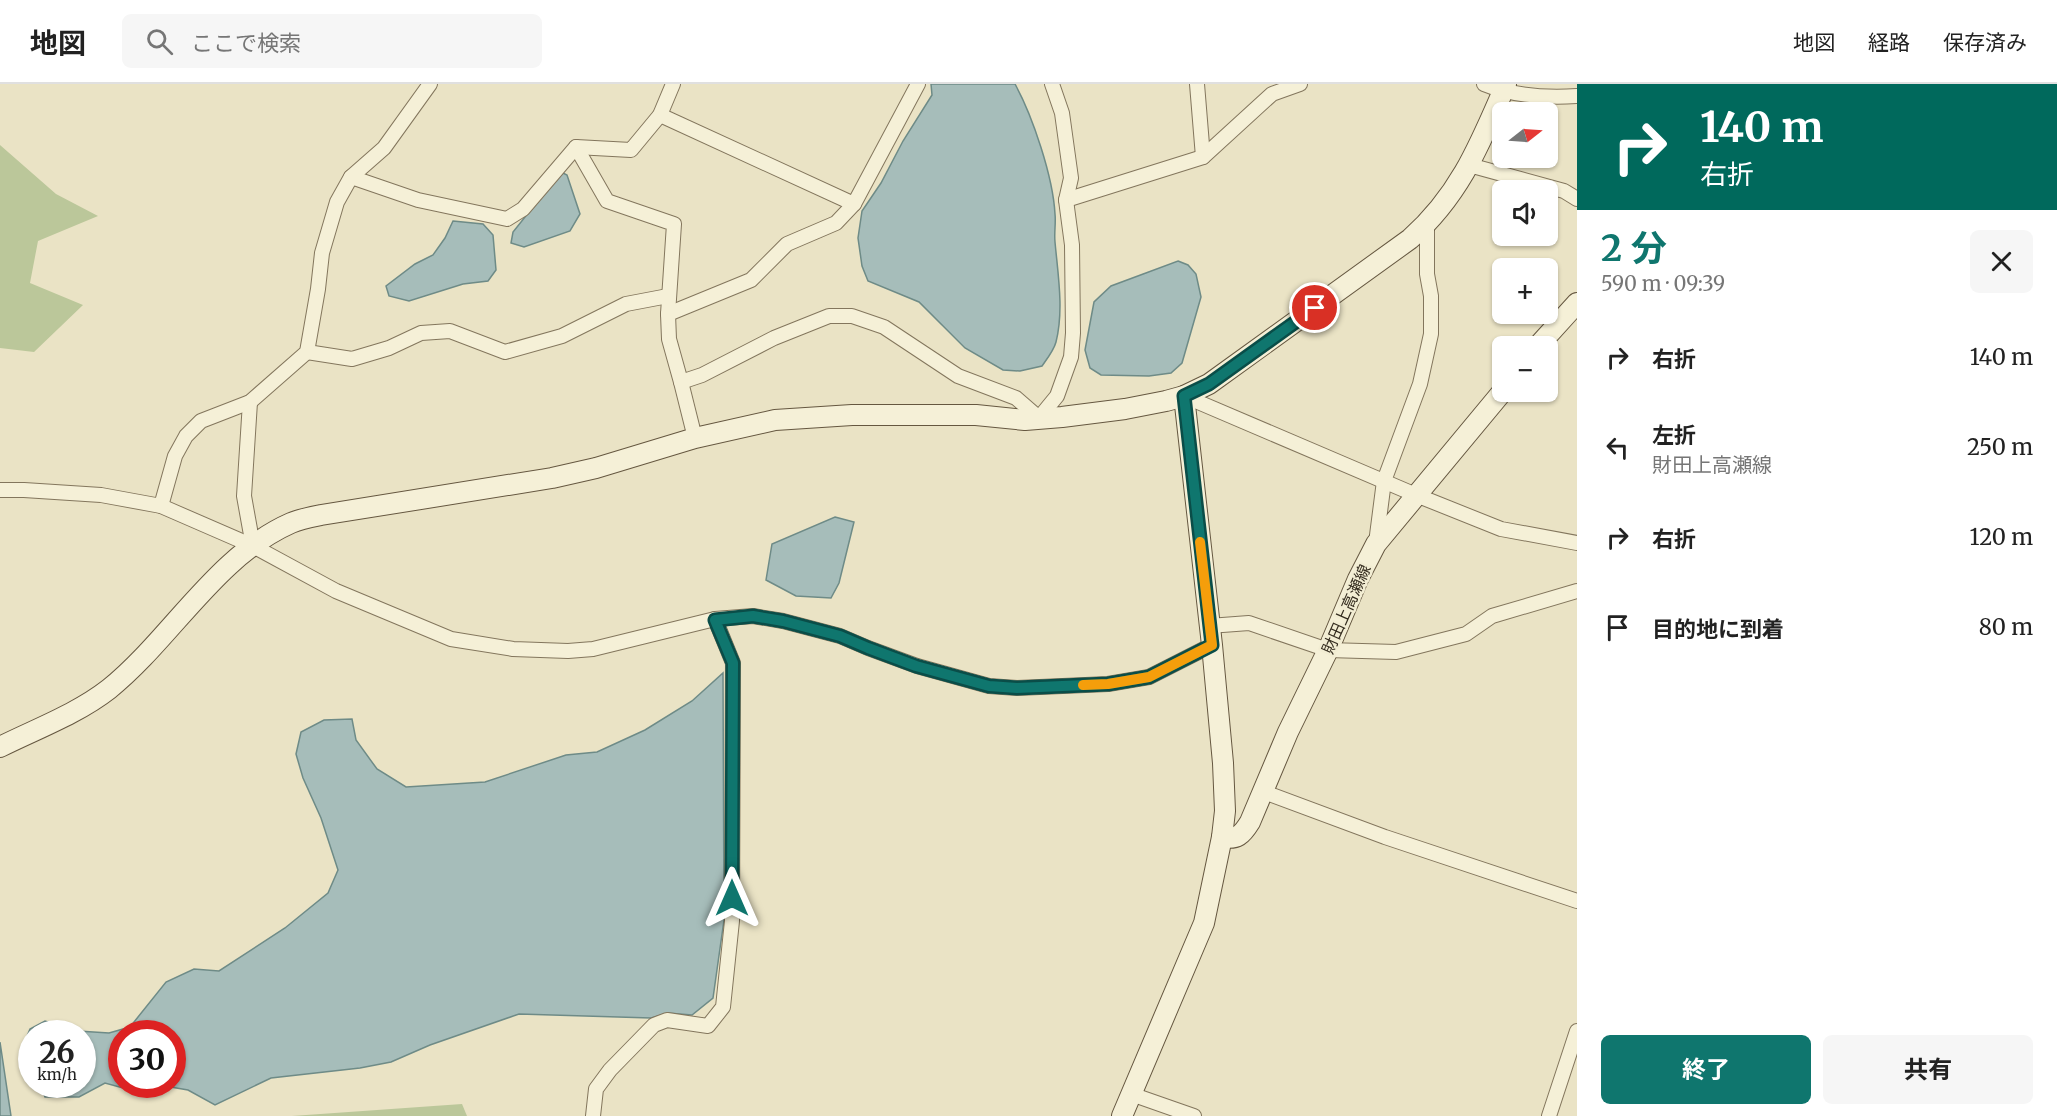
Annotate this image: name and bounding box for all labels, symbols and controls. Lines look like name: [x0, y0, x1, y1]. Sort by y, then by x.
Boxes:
search box: [122, 14, 542, 68]
text: 地図: [30, 25, 86, 61]
icon: search: [143, 25, 176, 58]
text: ここで検索: [191, 29, 301, 57]
text: 地図: [1793, 29, 1835, 56]
text: 経路: [1868, 29, 1910, 56]
text: 保存済み: [1943, 29, 2027, 56]
text: 140 m: [1700, 101, 1823, 153]
north arrow: [1492, 102, 1558, 168]
map controls: [1492, 102, 1558, 402]
icon: right: [1601, 108, 1679, 186]
text: 右折: [1700, 157, 1754, 191]
button: sound: [1492, 180, 1558, 246]
text: 2 分: [1601, 226, 1667, 271]
button: close: [1970, 230, 2033, 293]
button: +: [1492, 258, 1558, 324]
text: 590 m · 09:39: [1601, 271, 1725, 296]
pin: [1289, 282, 1340, 333]
icon: arrive: [1298, 291, 1331, 324]
button: −: [1492, 336, 1558, 402]
icon: right: [1601, 341, 1634, 374]
text: 140 m: [1970, 343, 2033, 371]
text: 右折: [1652, 345, 1696, 373]
text: 左折: [1652, 421, 1696, 449]
icon: left: [1601, 431, 1634, 464]
text: 250 m: [1967, 433, 2033, 461]
text: 財田上高瀬線: [1652, 452, 1772, 477]
icon: right: [1601, 521, 1634, 554]
text: 120 m: [1969, 523, 2033, 551]
text: 右折: [1652, 525, 1696, 553]
street label: 財田上高瀬線: [1317, 561, 1375, 657]
icon: arrive: [1601, 611, 1634, 644]
text: 80 m: [1979, 613, 2033, 641]
text: 目的地に到着: [1652, 615, 1784, 643]
position arrow: [700, 866, 764, 930]
speed limit sign: 30: [108, 1020, 186, 1098]
text: 26: [39, 1033, 75, 1071]
button: 終了: [1601, 1035, 1811, 1104]
button: 共有: [1823, 1035, 2033, 1104]
text: km/h: [37, 1065, 77, 1084]

